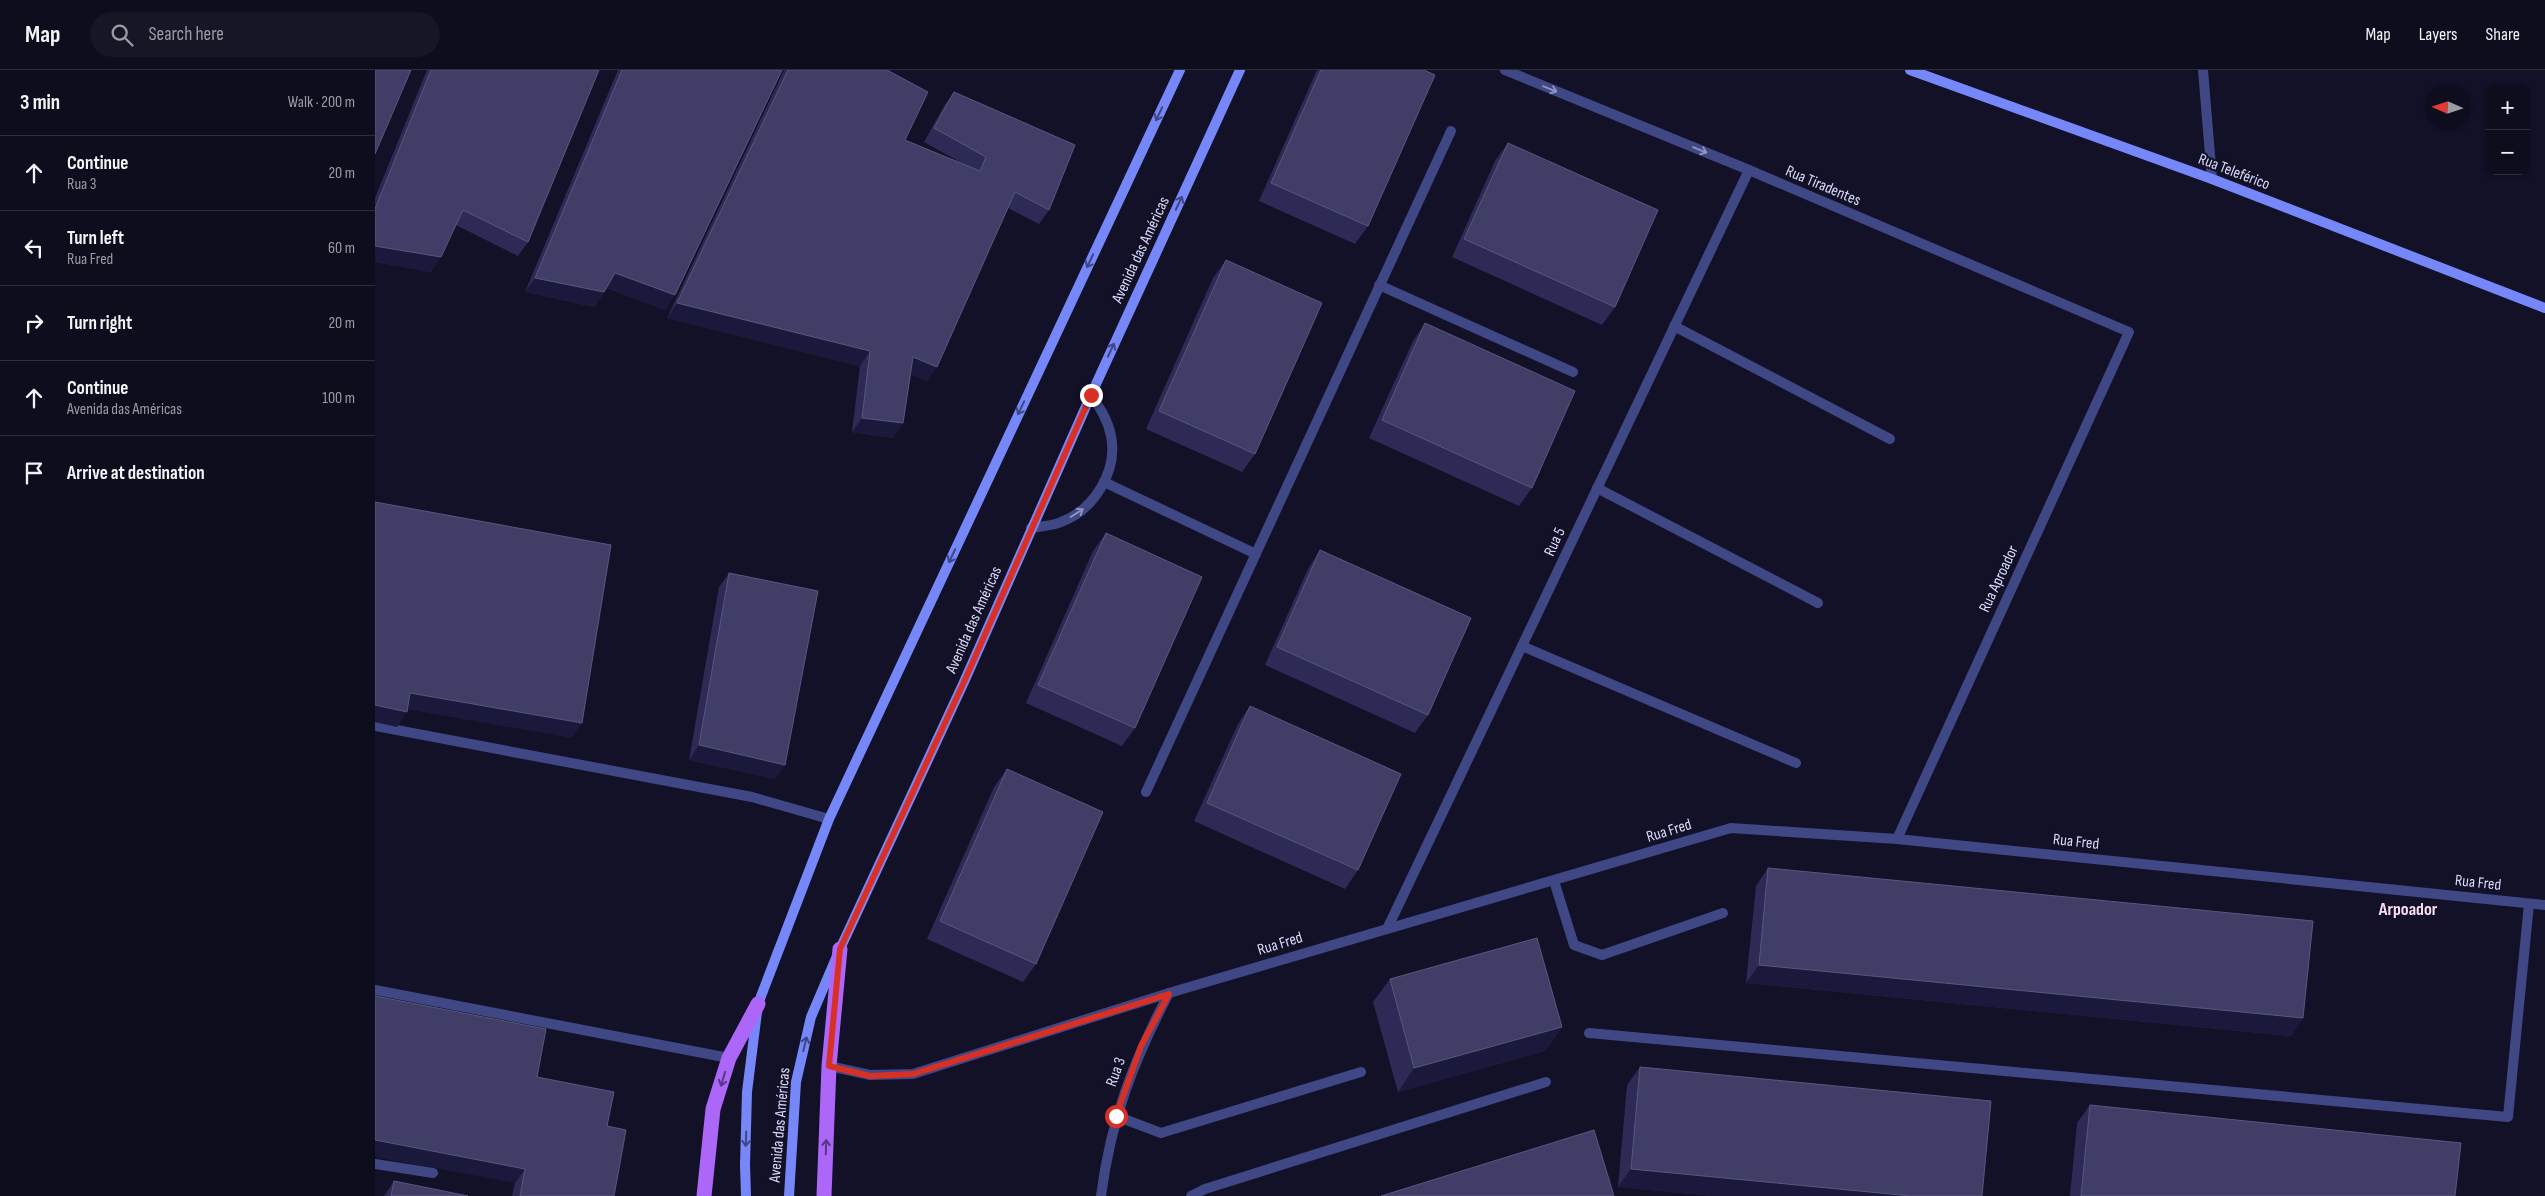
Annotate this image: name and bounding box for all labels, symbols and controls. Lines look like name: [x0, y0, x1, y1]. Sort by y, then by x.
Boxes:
search box: [90, 12, 440, 57]
text: Map: [25, 20, 60, 49]
icon: search: [108, 21, 136, 49]
text: Search here: [148, 23, 224, 46]
text: Map: [2366, 24, 2391, 45]
text: Layers: [2419, 24, 2458, 45]
text: Share: [2486, 24, 2520, 45]
one-way arrow: [1542, 84, 1557, 94]
north arrow: [2425, 85, 2470, 130]
map controls: [2485, 85, 2530, 175]
button: +: [2485, 85, 2530, 130]
text: 3 min: [20, 90, 60, 115]
text: Walk · 200 m: [288, 93, 355, 112]
one-way arrow: [1154, 106, 1163, 121]
button: −: [2485, 130, 2530, 175]
one-way arrow: [1692, 146, 1707, 156]
street label: Rua Teleférico: [2195, 150, 2273, 194]
text: Continue: [67, 152, 128, 175]
icon: ahead: [20, 159, 48, 187]
street label: Rua Tiradentes: [1783, 162, 1864, 210]
text: 20 m: [328, 164, 355, 183]
text: Rua 3: [67, 175, 97, 194]
street label: Avenida das Américas: [1108, 194, 1174, 307]
one-way arrow: [1175, 196, 1184, 211]
text: Turn left: [67, 227, 124, 250]
icon: left: [20, 234, 48, 262]
text: 60 m: [328, 239, 355, 258]
text: Rua Fred: [67, 250, 113, 269]
one-way arrow: [1085, 253, 1094, 268]
icon: right: [20, 309, 48, 337]
text: Turn right: [67, 312, 132, 335]
text: 20 m: [328, 314, 355, 333]
one-way arrow: [1107, 343, 1117, 358]
text: Continue: [67, 377, 128, 400]
icon: ahead: [20, 384, 48, 412]
route end: [1080, 384, 1103, 407]
text: 100 m: [322, 389, 355, 408]
text: Avenida das Américas: [67, 400, 182, 419]
one-way arrow: [1016, 401, 1026, 416]
icon: arrive: [20, 459, 48, 487]
text: Arrive at destination: [67, 462, 205, 485]
one-way arrow: [1069, 508, 1083, 518]
street label: Rua 5: [1540, 525, 1570, 559]
street label: Rua Aproador: [1975, 542, 2023, 615]
one-way arrow: [947, 548, 957, 563]
street label: Avenida das Américas: [942, 563, 1006, 677]
street label: Rua Fred: [1644, 815, 1694, 847]
street label: Rua Fred: [2052, 830, 2100, 854]
street label: Rua Fred: [2454, 871, 2502, 895]
district label: Arpoador: [2378, 899, 2438, 920]
street label: Rua Fred: [1255, 928, 1305, 960]
one-way arrow: [801, 1036, 810, 1052]
street label: Rua 3: [1102, 1055, 1130, 1089]
street label: Avenida das Américas: [765, 1067, 794, 1184]
one-way arrow: [717, 1071, 727, 1087]
route start: [1105, 1105, 1128, 1128]
one-way arrow: [741, 1131, 750, 1147]
one-way arrow: [821, 1140, 831, 1156]

